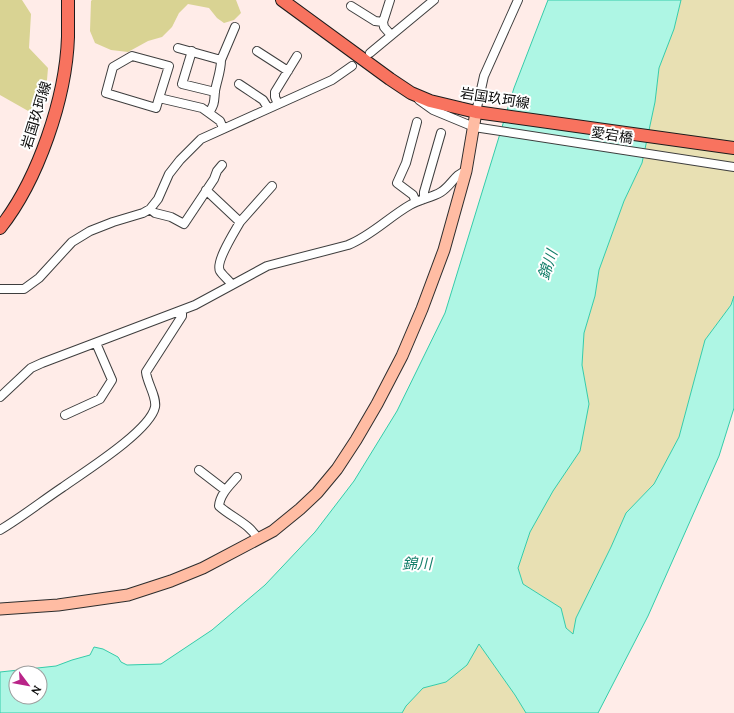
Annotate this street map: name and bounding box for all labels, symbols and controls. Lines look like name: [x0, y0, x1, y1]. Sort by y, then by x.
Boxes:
street label: 岩国玖珂線: [17, 79, 55, 151]
street label: 岩国玖珂線: [459, 84, 531, 112]
street label: 愛宕橋: [590, 123, 634, 147]
water label: 錦川: [534, 246, 562, 282]
water label: 錦川: [402, 554, 434, 573]
north arrow: [8, 665, 48, 705]
text: N: [28, 683, 45, 698]

